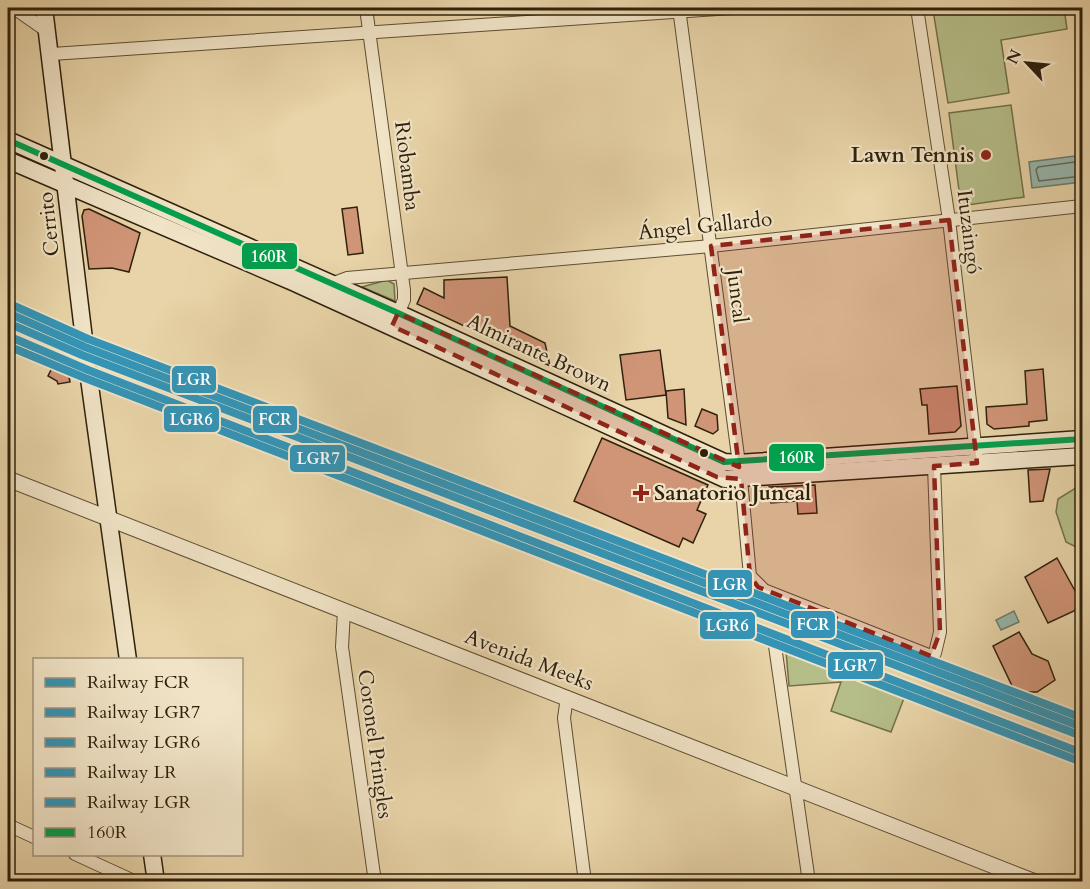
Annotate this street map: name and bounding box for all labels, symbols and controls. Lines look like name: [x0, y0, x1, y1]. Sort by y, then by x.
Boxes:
north arrow: [997, 33, 1057, 93]
text: N: [1001, 46, 1027, 68]
street label: Riobamba: [387, 119, 427, 213]
place label: Lawn Tennis: [851, 141, 974, 170]
marker: Lawn Tennis: [979, 148, 993, 162]
unlabelled marker: [38, 150, 50, 162]
street label: Ituzaingó: [949, 188, 989, 276]
street label: Cerrito: [31, 190, 67, 258]
street label: Ángel Gallardo: [636, 205, 774, 247]
line badge: 160R: [241, 242, 298, 270]
text: 160R: [251, 246, 287, 268]
street label: Juncal: [719, 264, 755, 325]
street label: Almirante Brown: [462, 307, 616, 399]
line badge: LGR: [171, 365, 217, 394]
text: LGR: [177, 369, 212, 391]
line badge: LGR6: [163, 405, 220, 433]
line badge: FCR: [252, 405, 298, 434]
text: LGR6: [169, 409, 213, 431]
text: FCR: [258, 409, 292, 431]
line badge: 160R: [768, 443, 825, 472]
line badge: LGR7: [289, 444, 346, 473]
unlabelled marker: [698, 447, 710, 459]
text: 160R: [779, 447, 815, 469]
text: LGR7: [296, 448, 340, 470]
place label: Sanatorio Juncal: [654, 479, 811, 508]
marker: Sanatorio Juncal: [632, 484, 650, 502]
line badge: LGR: [707, 569, 753, 598]
text: LGR: [713, 574, 748, 596]
line badge: FCR: [790, 610, 836, 639]
line badge: LGR6: [699, 611, 756, 640]
text: FCR: [796, 614, 830, 636]
text: LGR6: [705, 615, 749, 637]
street label: Avenida Meeks: [460, 622, 598, 698]
line badge: LGR7: [827, 651, 884, 680]
text: LGR7: [833, 655, 877, 677]
legend: [33, 658, 243, 856]
street label: Coronel Pringles: [350, 667, 400, 821]
text: Railway FCR: [87, 670, 190, 695]
text: Railway LGR7: [87, 700, 200, 725]
text: Railway LGR6: [87, 730, 200, 755]
text: Railway LR: [87, 760, 177, 785]
text: Railway LGR: [87, 790, 192, 815]
text: 160R: [87, 820, 128, 845]

